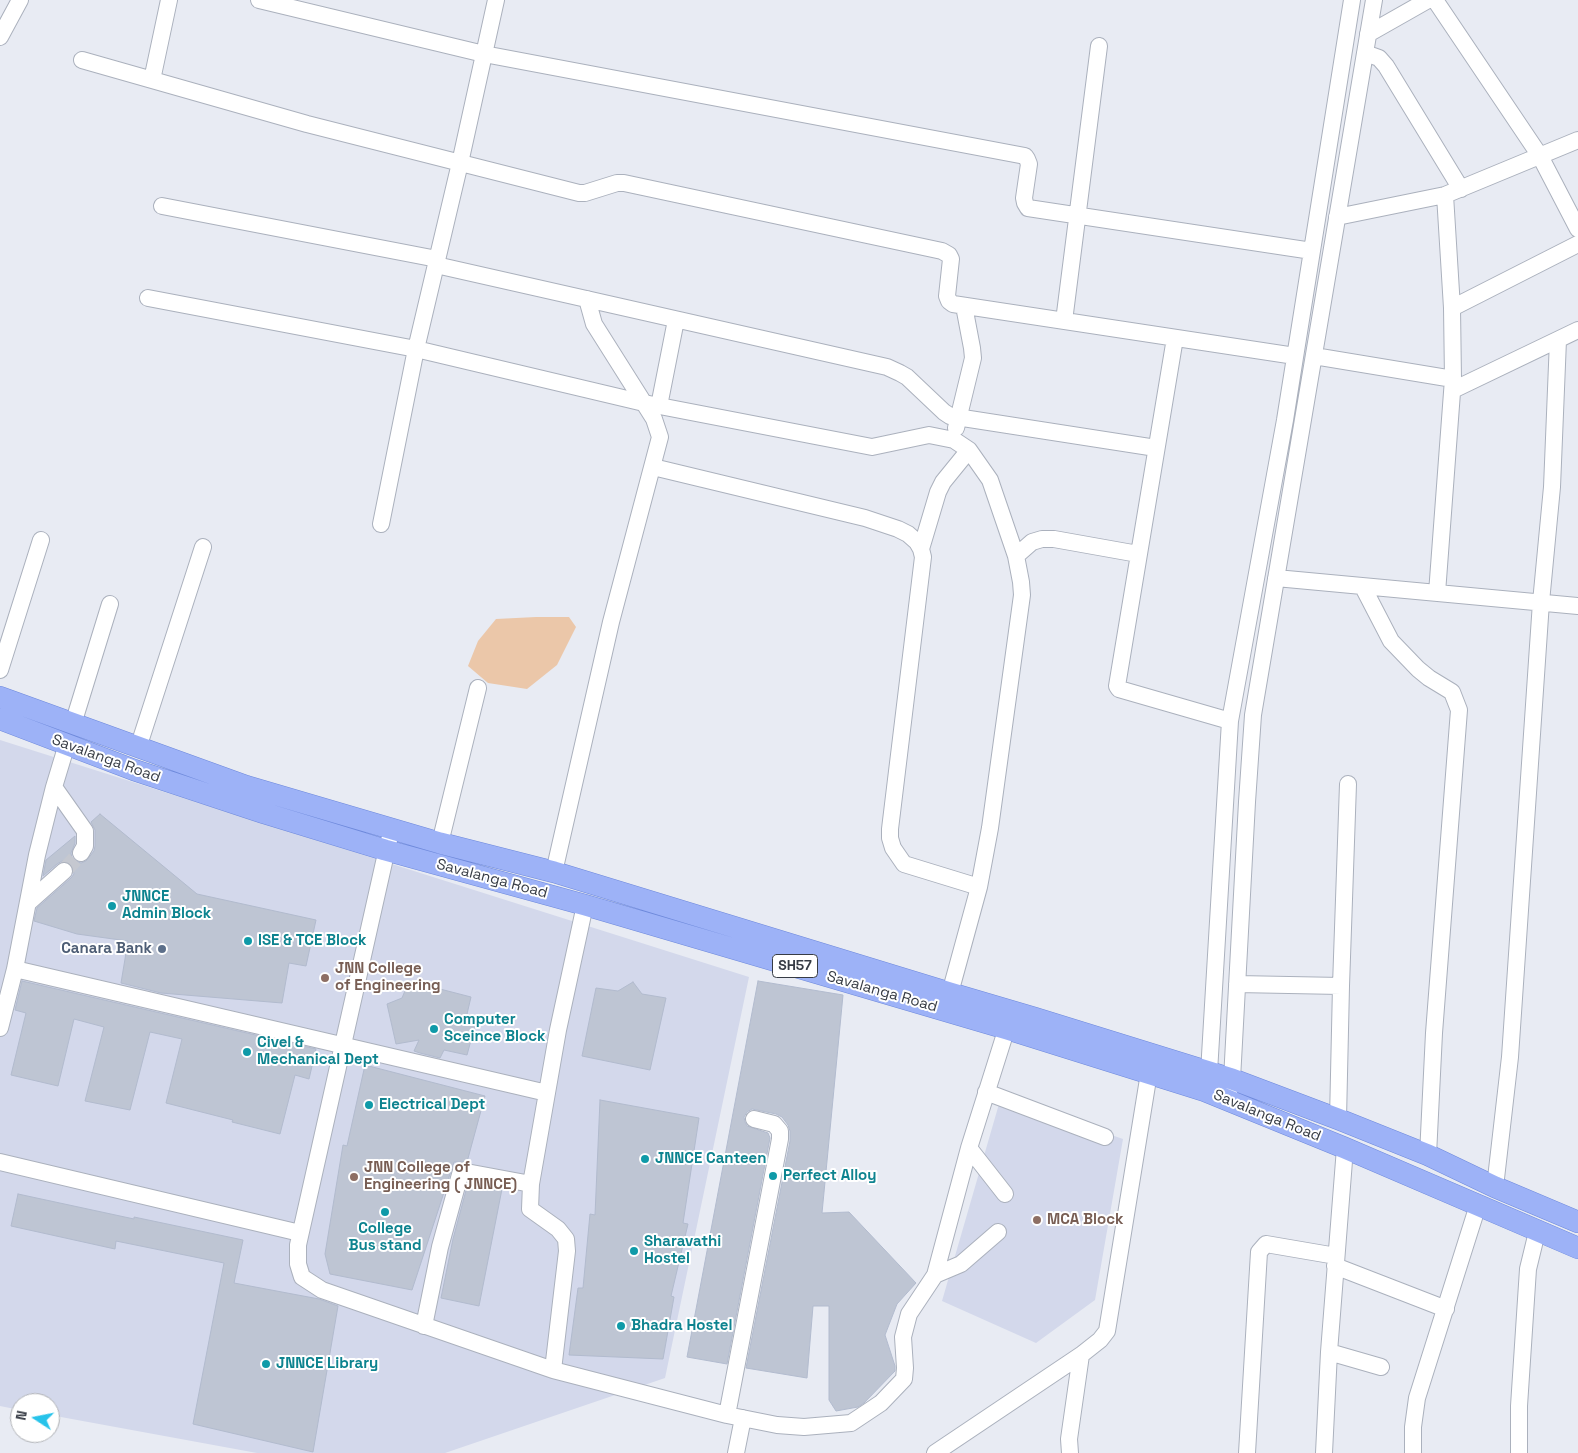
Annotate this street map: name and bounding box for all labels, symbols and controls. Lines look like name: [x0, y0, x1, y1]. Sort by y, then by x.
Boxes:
street label: Savalanga Road: [49, 731, 163, 787]
street label: Savalanga Road: [434, 856, 550, 902]
place label: JNNCE Admin Block: [122, 888, 211, 923]
marker: JNNCE Admin Block: [106, 900, 118, 912]
place label: ISE & TCE Block: [258, 932, 366, 950]
marker: ISE & TCE Block: [242, 935, 254, 947]
place label: Canara Bank: [61, 940, 152, 958]
marker: Canara Bank: [156, 943, 168, 955]
road number: SH57: [772, 954, 818, 978]
place label: JNN College of Engineering: [335, 960, 441, 995]
street label: Savalanga Road: [825, 968, 939, 1016]
marker: JNN College of Engineering: [319, 972, 331, 984]
place label: Computer Sceince Block: [444, 1011, 545, 1046]
marker: Computer Sceince Block: [428, 1023, 440, 1035]
place label: Civel & Mechanical Dept: [257, 1034, 379, 1069]
marker: Civel & Mechanical Dept: [241, 1046, 253, 1058]
street label: Savalanga Road: [1211, 1086, 1323, 1146]
place label: Electrical Dept: [379, 1096, 485, 1114]
marker: Electrical Dept: [363, 1099, 375, 1111]
place label: JNNCE Canteen: [655, 1150, 767, 1168]
marker: JNNCE Canteen: [639, 1153, 651, 1165]
place label: JNN College of Engineering ( JNNCE): [364, 1159, 517, 1194]
place label: Perfect Alloy: [783, 1167, 877, 1185]
marker: Perfect Alloy: [767, 1170, 779, 1182]
marker: JNN College of Engineering ( JNNCE): [348, 1171, 360, 1183]
marker: College Bus stand: [379, 1206, 391, 1218]
place label: MCA Block: [1047, 1211, 1123, 1229]
marker: MCA Block: [1031, 1214, 1043, 1226]
place label: College Bus stand: [349, 1220, 421, 1255]
place label: Sharavathi Hostel: [644, 1233, 721, 1268]
marker: Sharavathi Hostel: [628, 1245, 640, 1257]
place label: Bhadra Hostel: [631, 1317, 732, 1335]
marker: Bhadra Hostel: [615, 1320, 627, 1332]
place label: JNNCE Library: [276, 1355, 378, 1373]
marker: JNNCE Library: [260, 1358, 272, 1370]
north arrow: [10, 1393, 60, 1443]
text: N: [12, 1409, 31, 1422]

